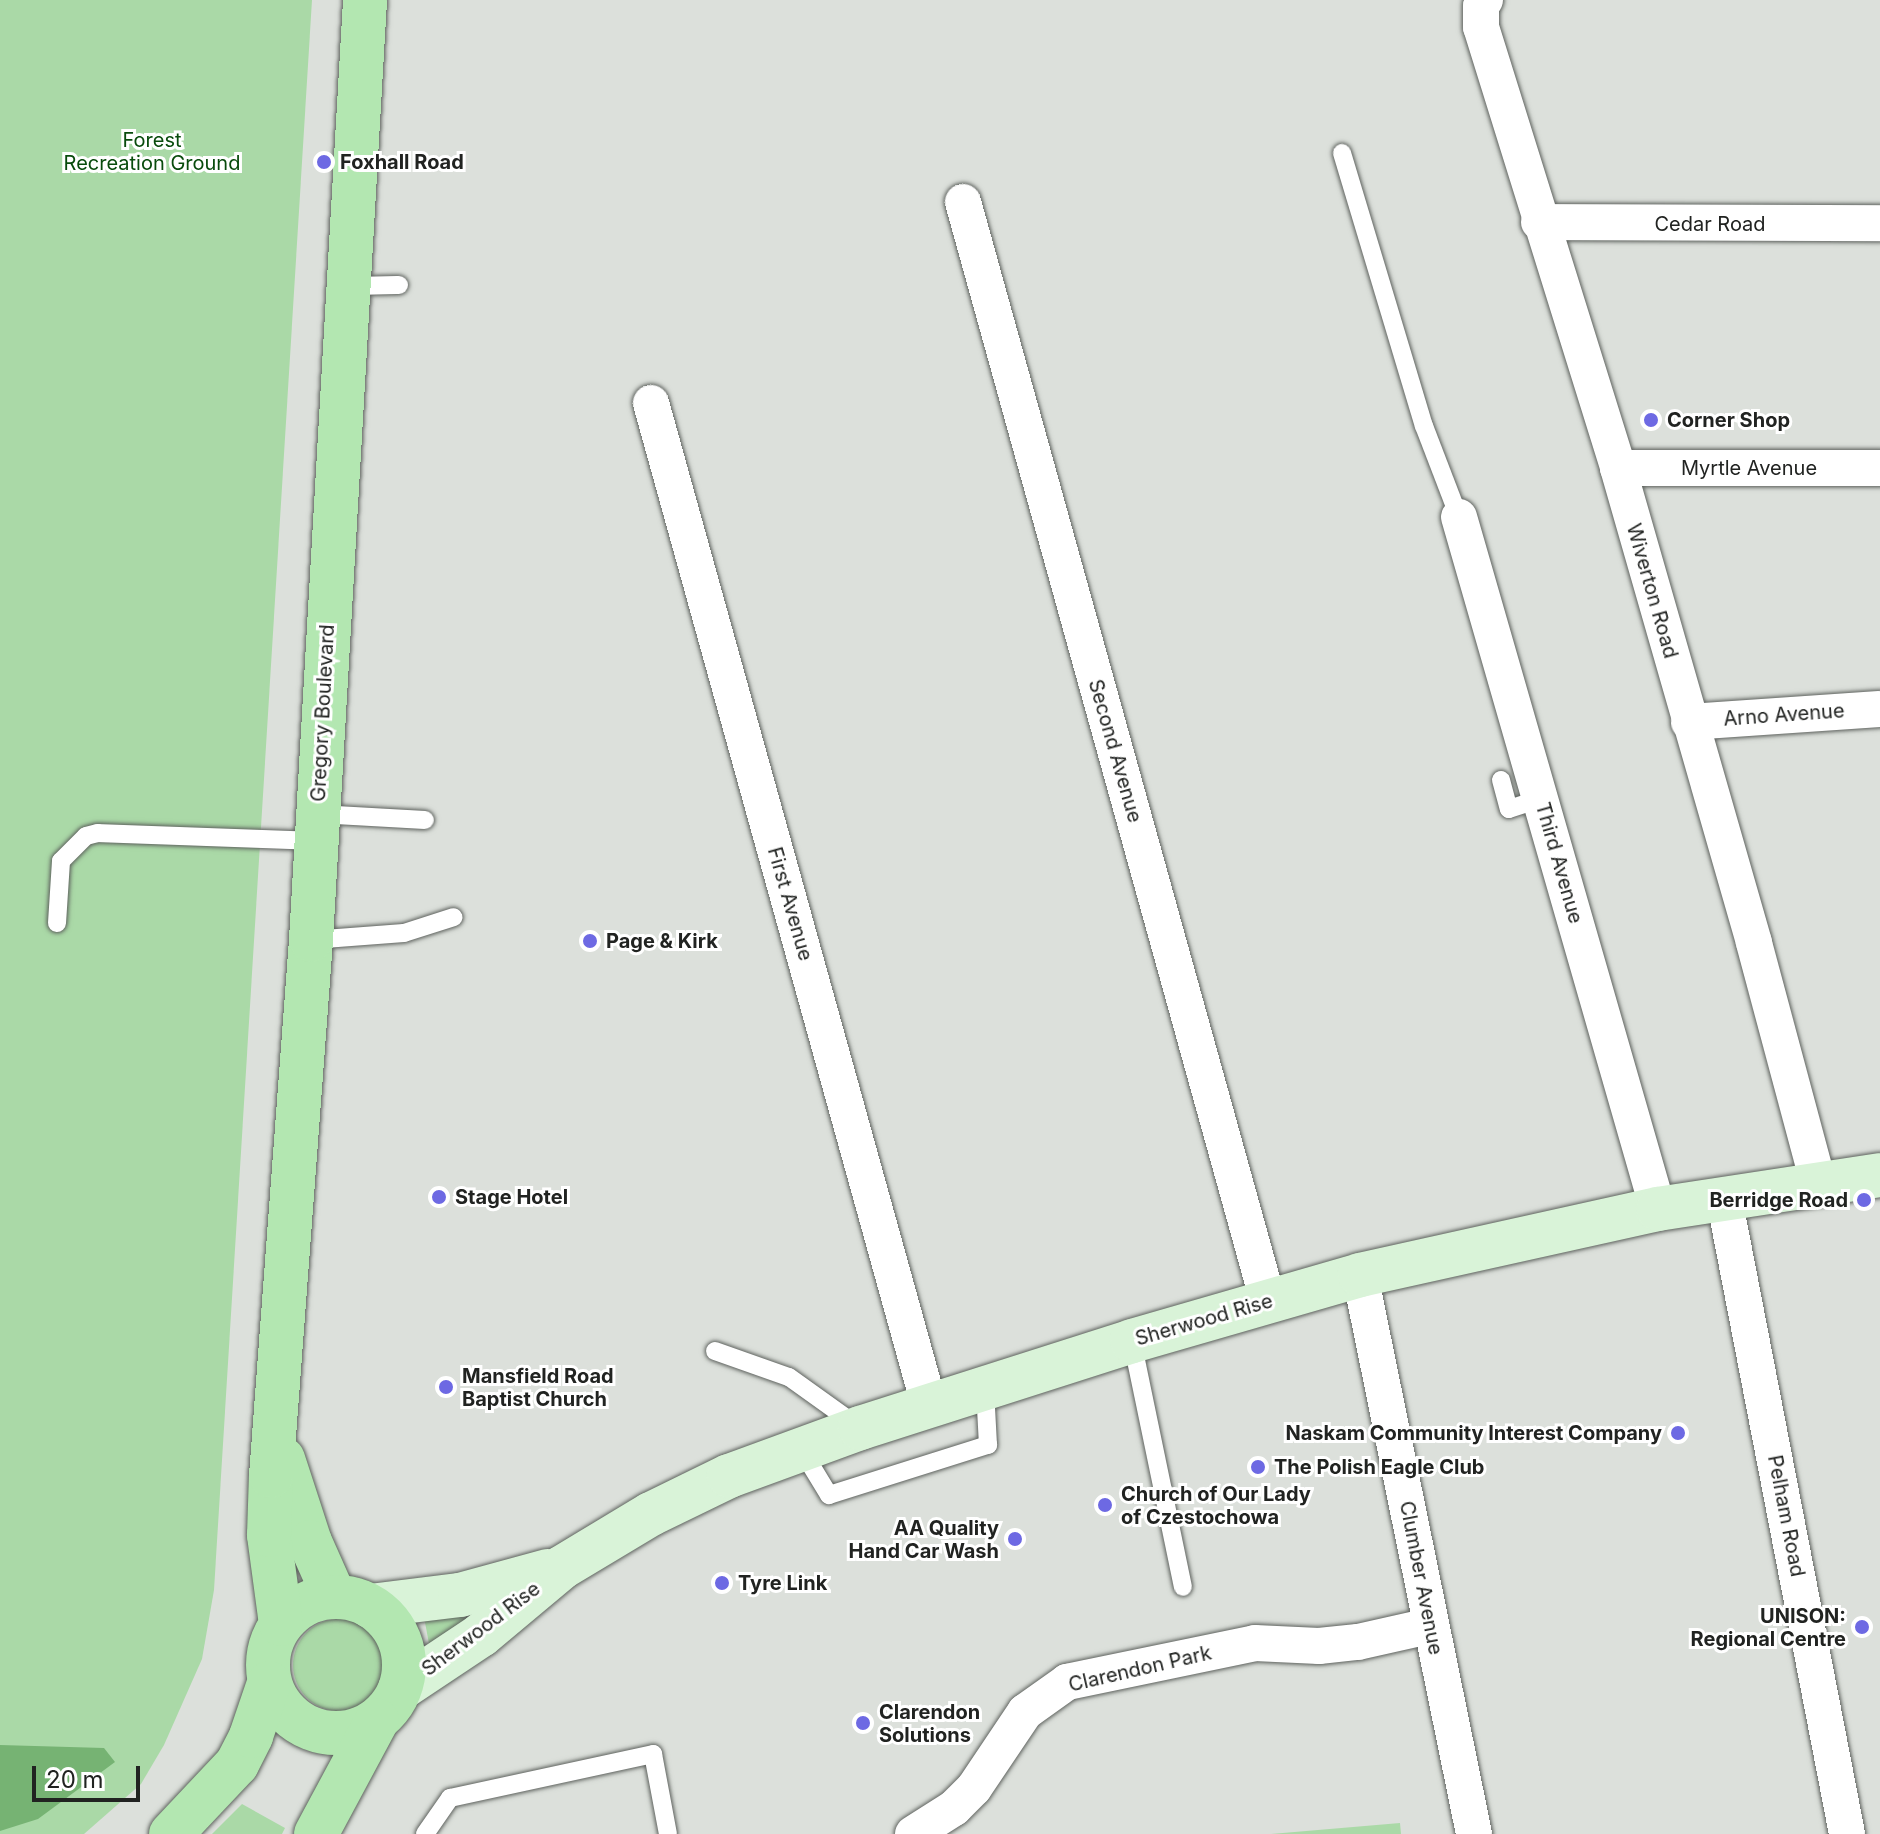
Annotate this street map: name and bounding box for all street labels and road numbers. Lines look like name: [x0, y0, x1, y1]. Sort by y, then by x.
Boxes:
street label: Cedar Road: [1654, 212, 1766, 236]
street label: Myrtle Avenue: [1681, 456, 1817, 480]
street label: Wiverton Road: [1621, 521, 1683, 661]
street label: Gregory Boulevard: [306, 624, 340, 802]
street label: Second Avenue: [1083, 677, 1147, 825]
street label: Arno Avenue: [1723, 699, 1845, 731]
street label: Third Avenue: [1530, 800, 1588, 926]
street label: First Avenue: [762, 844, 818, 964]
street label: Sherwood Rise: [1133, 1289, 1275, 1351]
street label: Pelham Road: [1762, 1453, 1810, 1579]
street label: Clumber Avenue: [1394, 1499, 1448, 1657]
street label: Sherwood Rise: [417, 1577, 545, 1681]
street label: Clarendon Park: [1066, 1641, 1214, 1697]

